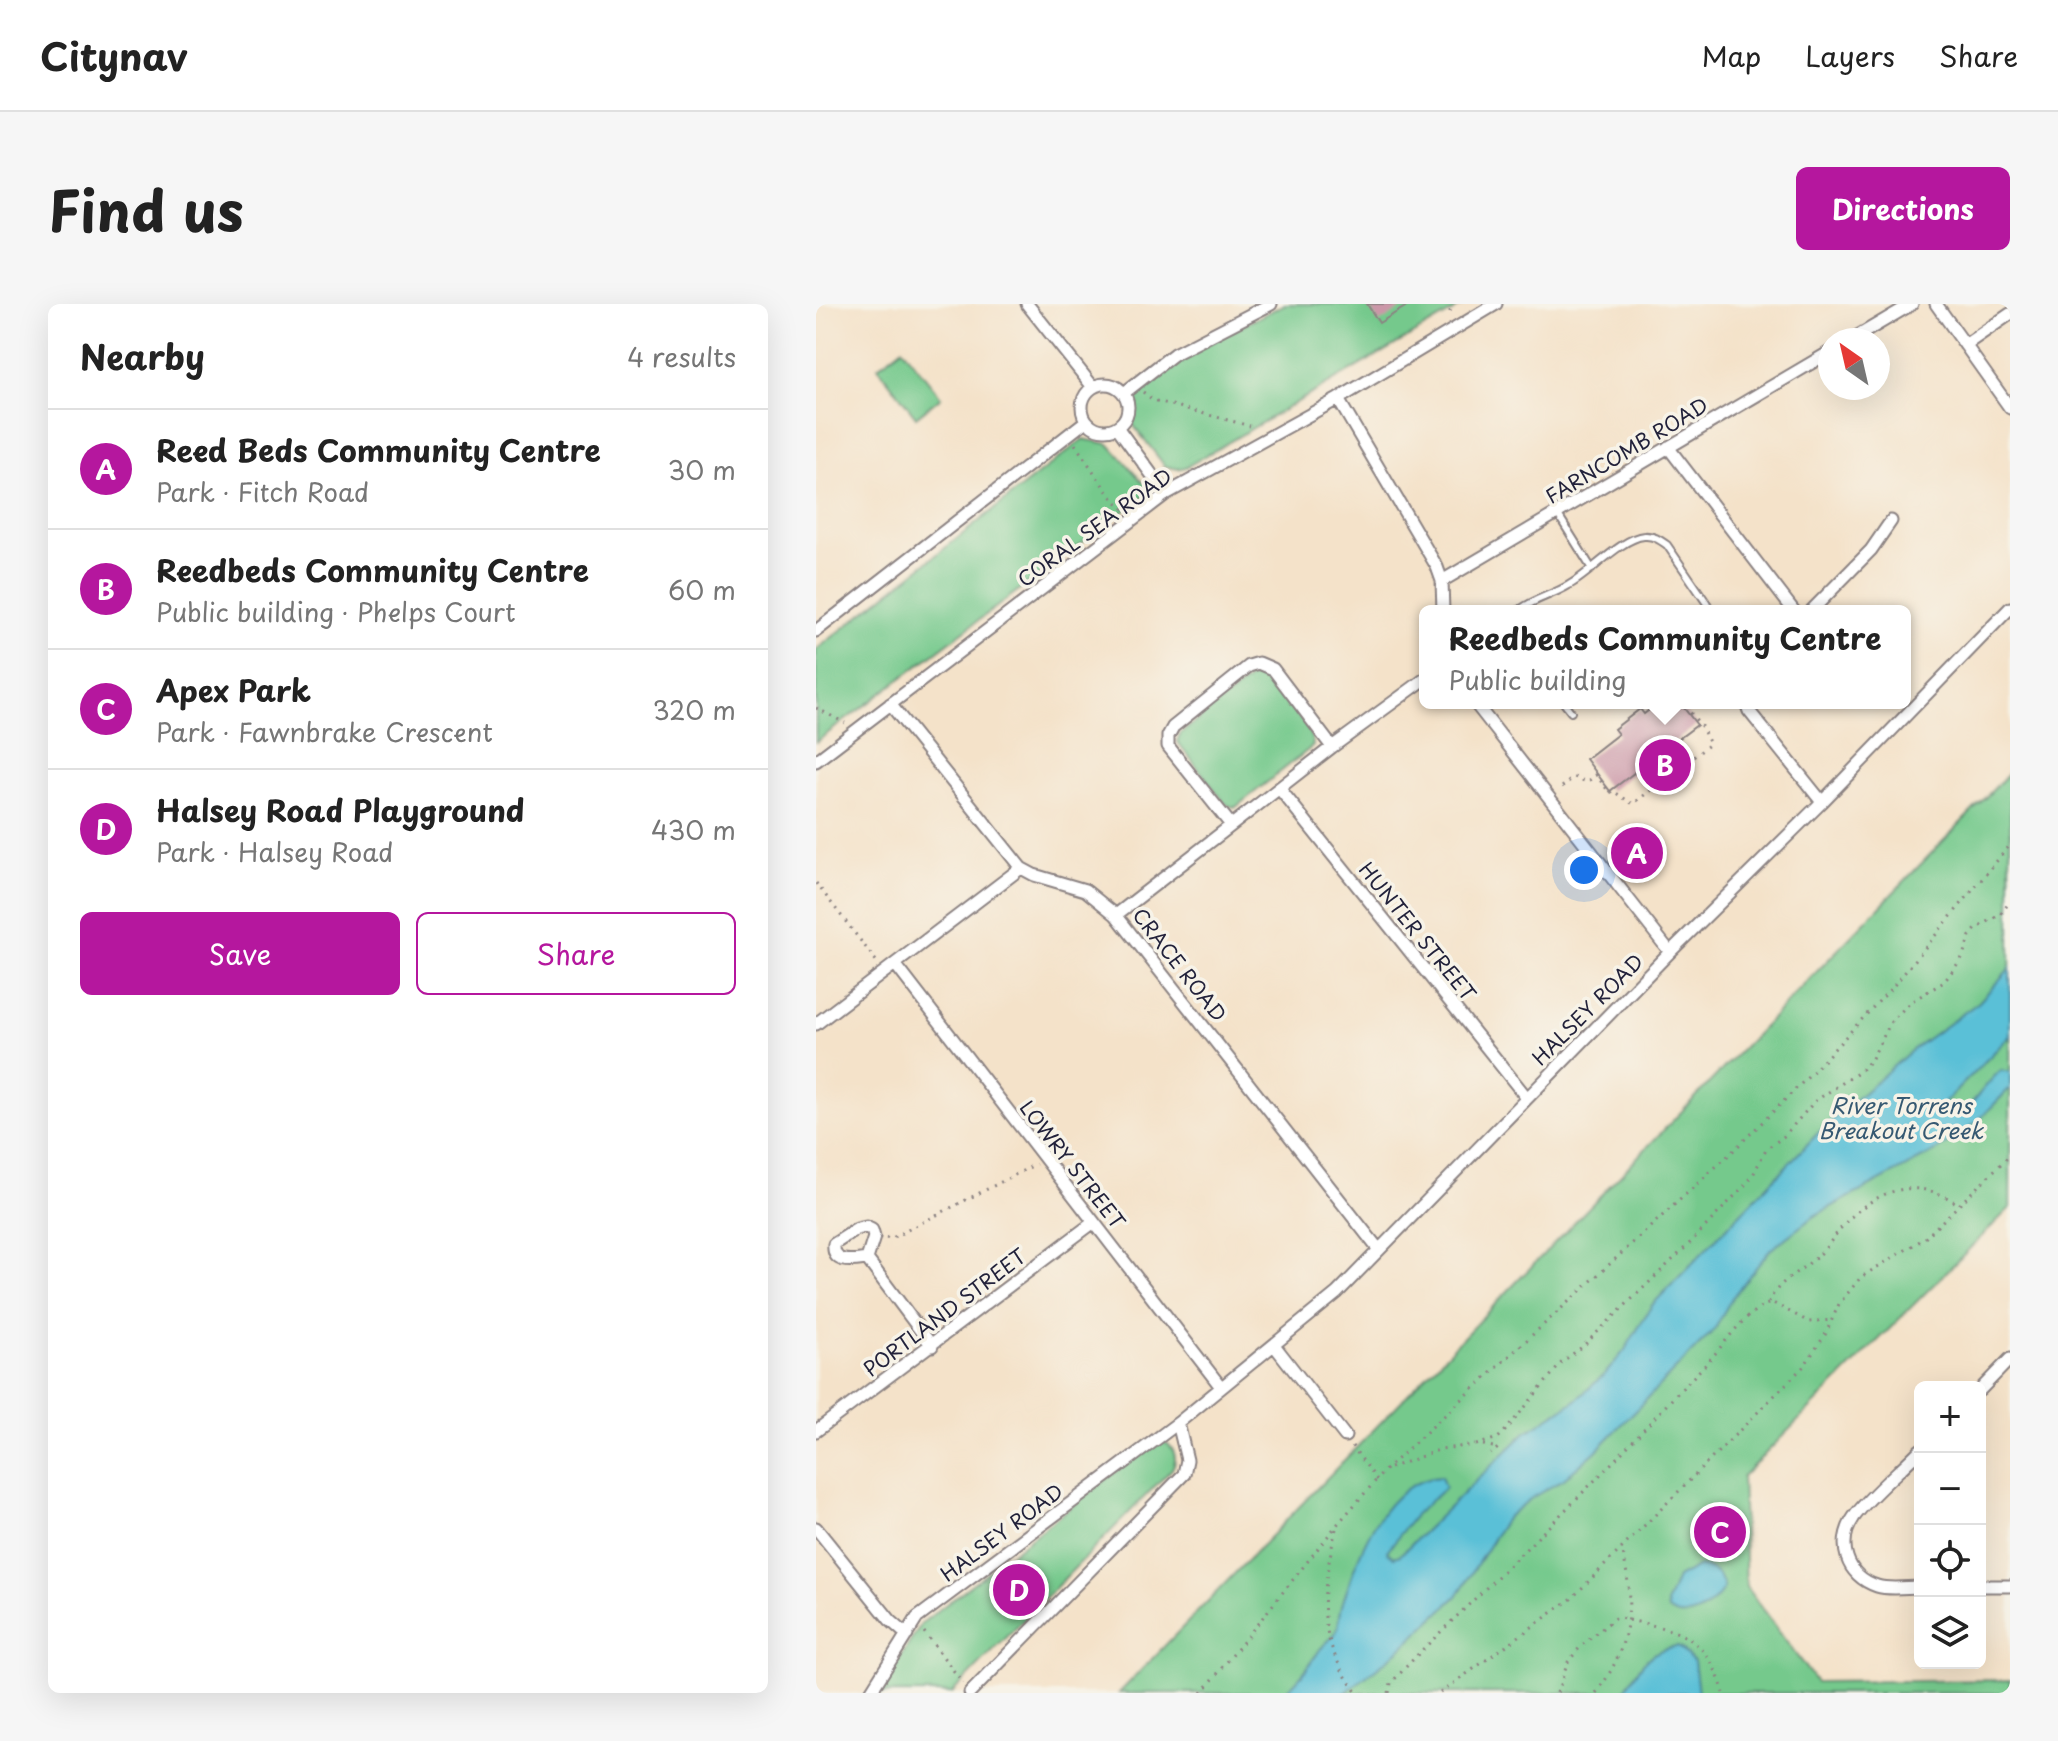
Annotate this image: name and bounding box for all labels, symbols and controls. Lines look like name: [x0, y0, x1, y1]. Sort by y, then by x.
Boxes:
text: Citynav: [40, 27, 188, 84]
text: Map: [1701, 34, 1761, 77]
text: Layers: [1805, 34, 1895, 77]
text: Share: [1939, 34, 2018, 77]
text: Find us: [48, 166, 244, 251]
button: Directions: [1796, 167, 2010, 250]
north arrow: [1818, 328, 1890, 400]
text: Nearby: [80, 330, 205, 382]
text: 4 results: [627, 337, 736, 376]
street label: FARNCOMB ROAD: [1539, 390, 1713, 511]
text: Reed Beds Community Centre: [156, 427, 601, 472]
text: A: [96, 450, 116, 489]
text: 30 m: [668, 450, 736, 489]
street label: CORAL SEA ROAD: [1011, 461, 1178, 594]
text: Park · Fitch Road: [156, 472, 369, 511]
text: Reedbeds Community Centre: [156, 547, 589, 592]
text: B: [97, 570, 115, 609]
text: 60 m: [668, 570, 736, 609]
text: Public building · Phelps Court: [156, 592, 516, 631]
popup: [1419, 605, 1911, 709]
text: Reedbeds Community Centre: [1449, 615, 1881, 660]
text: Public building: [1449, 660, 1627, 699]
text: Apex Park: [156, 667, 311, 712]
text: C: [96, 690, 116, 729]
text: 320 m: [652, 690, 736, 729]
text: Park · Fawnbrake Crescent: [156, 712, 493, 751]
pin: B: [1639, 735, 1691, 795]
text: Halsey Road Playground: [156, 787, 524, 832]
text: D: [96, 810, 116, 849]
text: 430 m: [651, 810, 736, 849]
pin: A: [1611, 823, 1663, 883]
text: Park · Halsey Road: [156, 832, 393, 871]
your location: [1564, 850, 1604, 890]
street label: HUNTER STREET: [1352, 855, 1484, 1008]
street label: CRACE ROAD: [1126, 901, 1234, 1028]
button: Save: [80, 912, 400, 995]
button: Share: [416, 912, 736, 995]
street label: HALSEY ROAD: [1525, 947, 1650, 1072]
water label: River Torrens Breakout Creek: [1819, 1088, 1985, 1146]
street label: LOWRY STREET: [1013, 1094, 1133, 1235]
street label: PORTLAND STREET: [857, 1241, 1032, 1384]
map controls: [1914, 1381, 1986, 1669]
button: +: [1914, 1381, 1986, 1453]
button: −: [1914, 1453, 1986, 1525]
street label: HALSEY ROAD: [934, 1476, 1069, 1588]
pin: C: [1694, 1502, 1746, 1562]
button: locate: [1914, 1525, 1986, 1597]
pin: D: [993, 1560, 1045, 1620]
button: layers: [1914, 1597, 1986, 1669]

